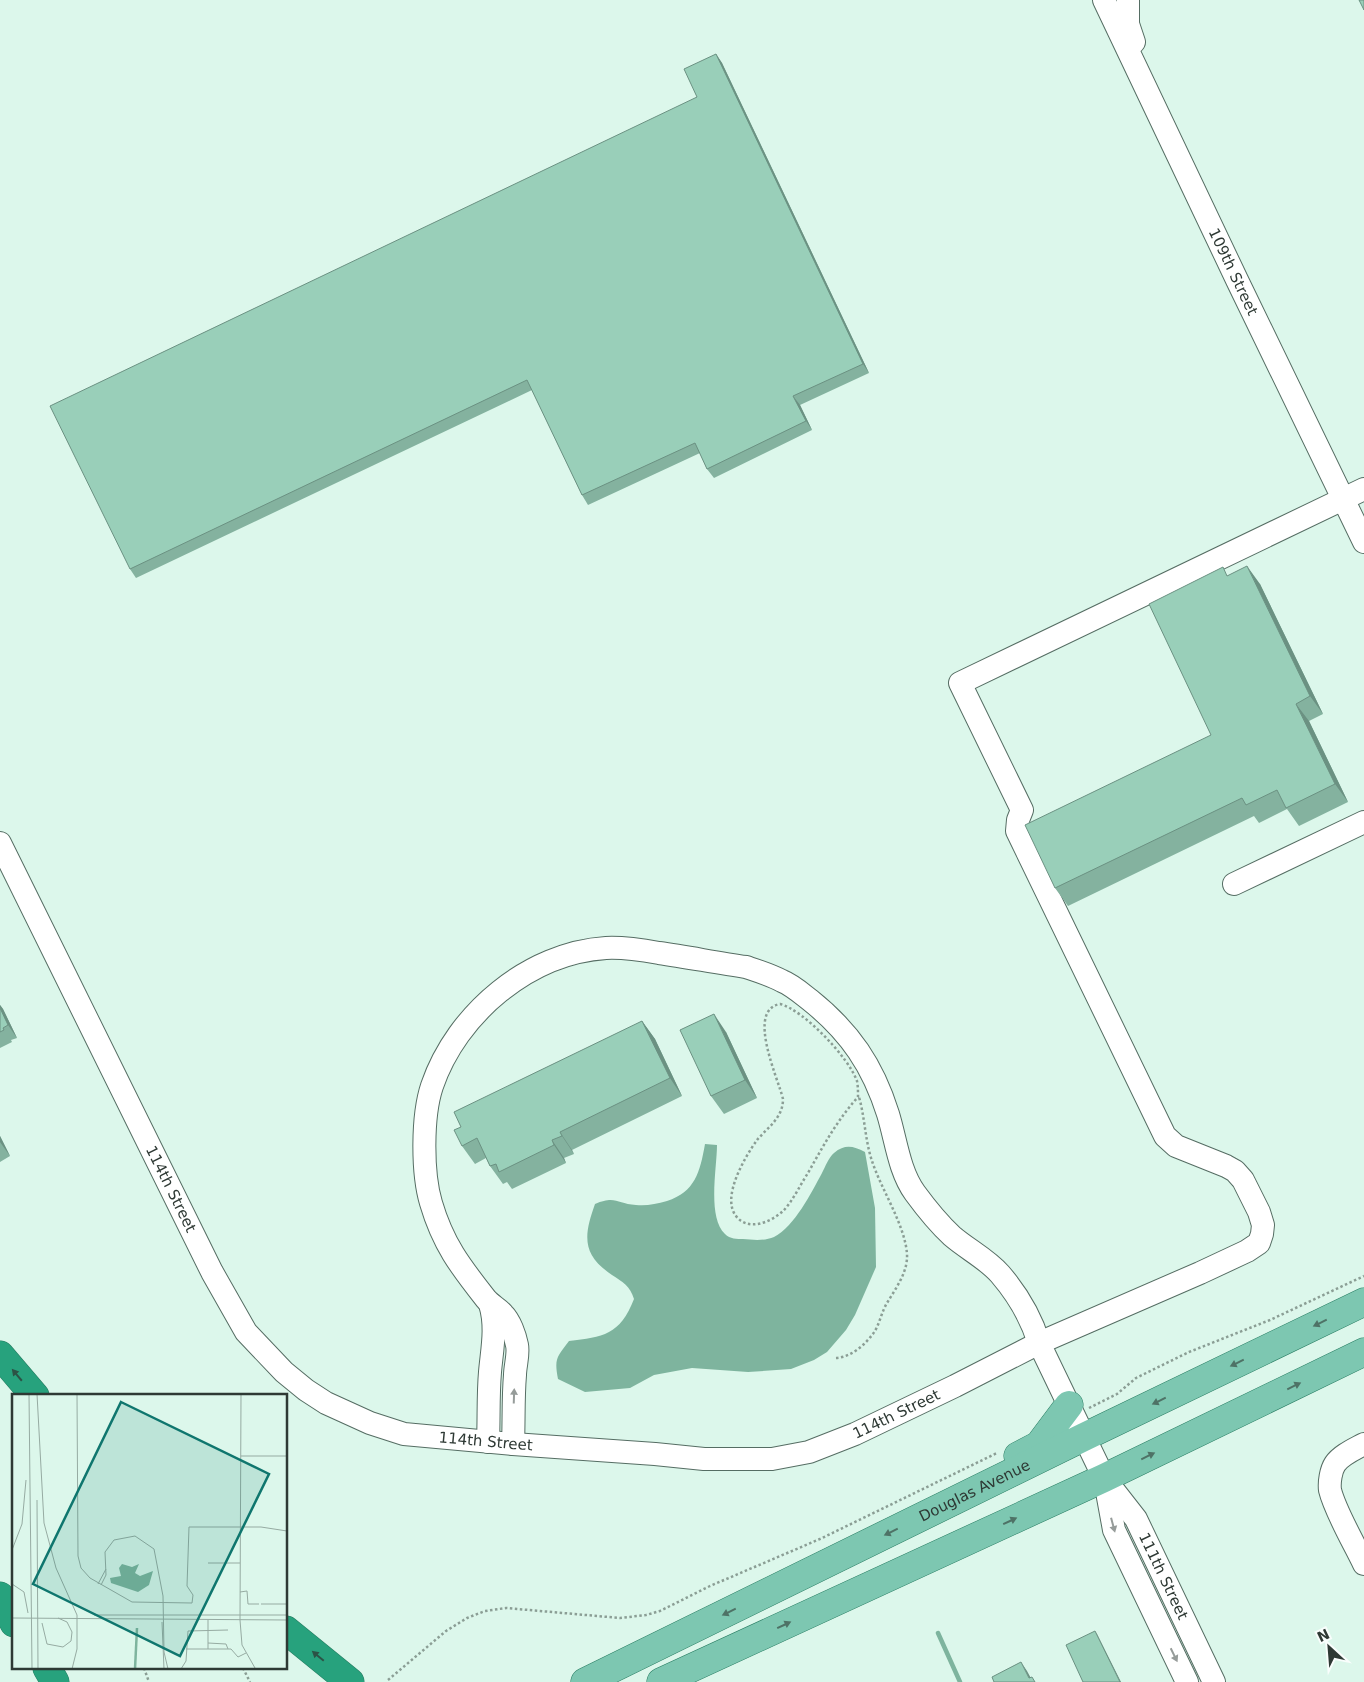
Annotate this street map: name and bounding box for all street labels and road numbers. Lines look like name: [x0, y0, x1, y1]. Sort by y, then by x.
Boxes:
street label: 109th Street: [1205, 225, 1262, 318]
street label: 114th Street: [142, 1143, 200, 1235]
street label: 114th Street: [850, 1386, 943, 1443]
street label: 114th Street: [438, 1428, 533, 1454]
street label: Douglas Avenue: [916, 1456, 1033, 1526]
street label: 111th Street: [1135, 1530, 1192, 1623]

